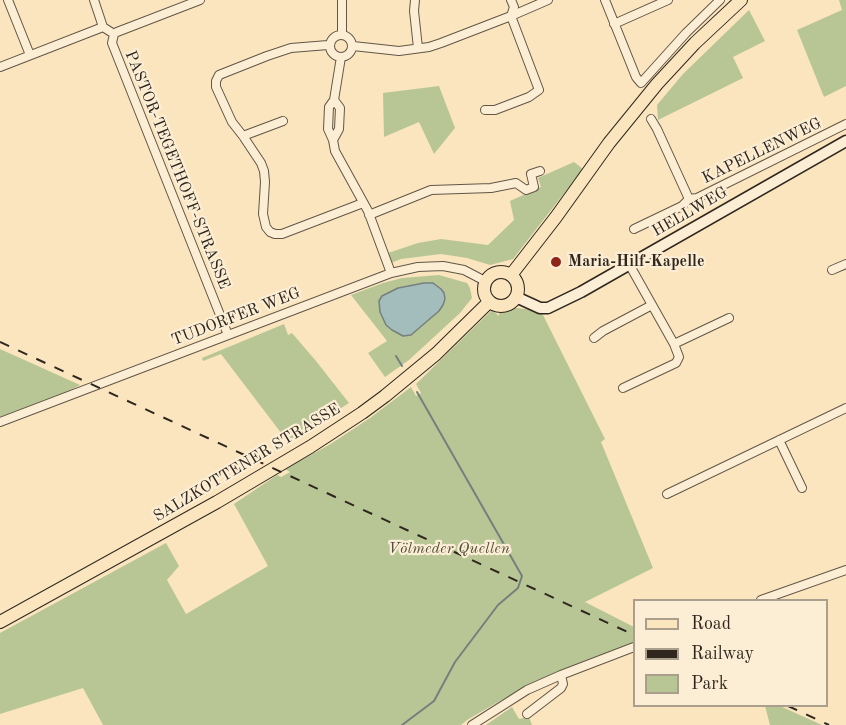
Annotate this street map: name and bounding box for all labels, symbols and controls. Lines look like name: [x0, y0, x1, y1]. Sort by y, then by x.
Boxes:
street label: PASTOR-TEGETHOFF-STRASSE: [120, 48, 234, 292]
street label: KAPELLENWEG: [699, 114, 825, 188]
street label: HELLWEG: [649, 183, 731, 241]
place label: Maria-Hilf-Kapelle: [568, 252, 705, 272]
marker: Maria-Hilf-Kapelle: [549, 255, 563, 269]
street label: TUDORFER WEG: [169, 284, 303, 350]
street label: SALZKOTTENER STRASSE: [150, 399, 344, 527]
park label: Völmeder Quellen: [388, 539, 510, 559]
legend: [633, 599, 828, 707]
text: Road: [691, 615, 731, 633]
text: Railway: [691, 645, 754, 663]
text: Park: [691, 675, 728, 693]

